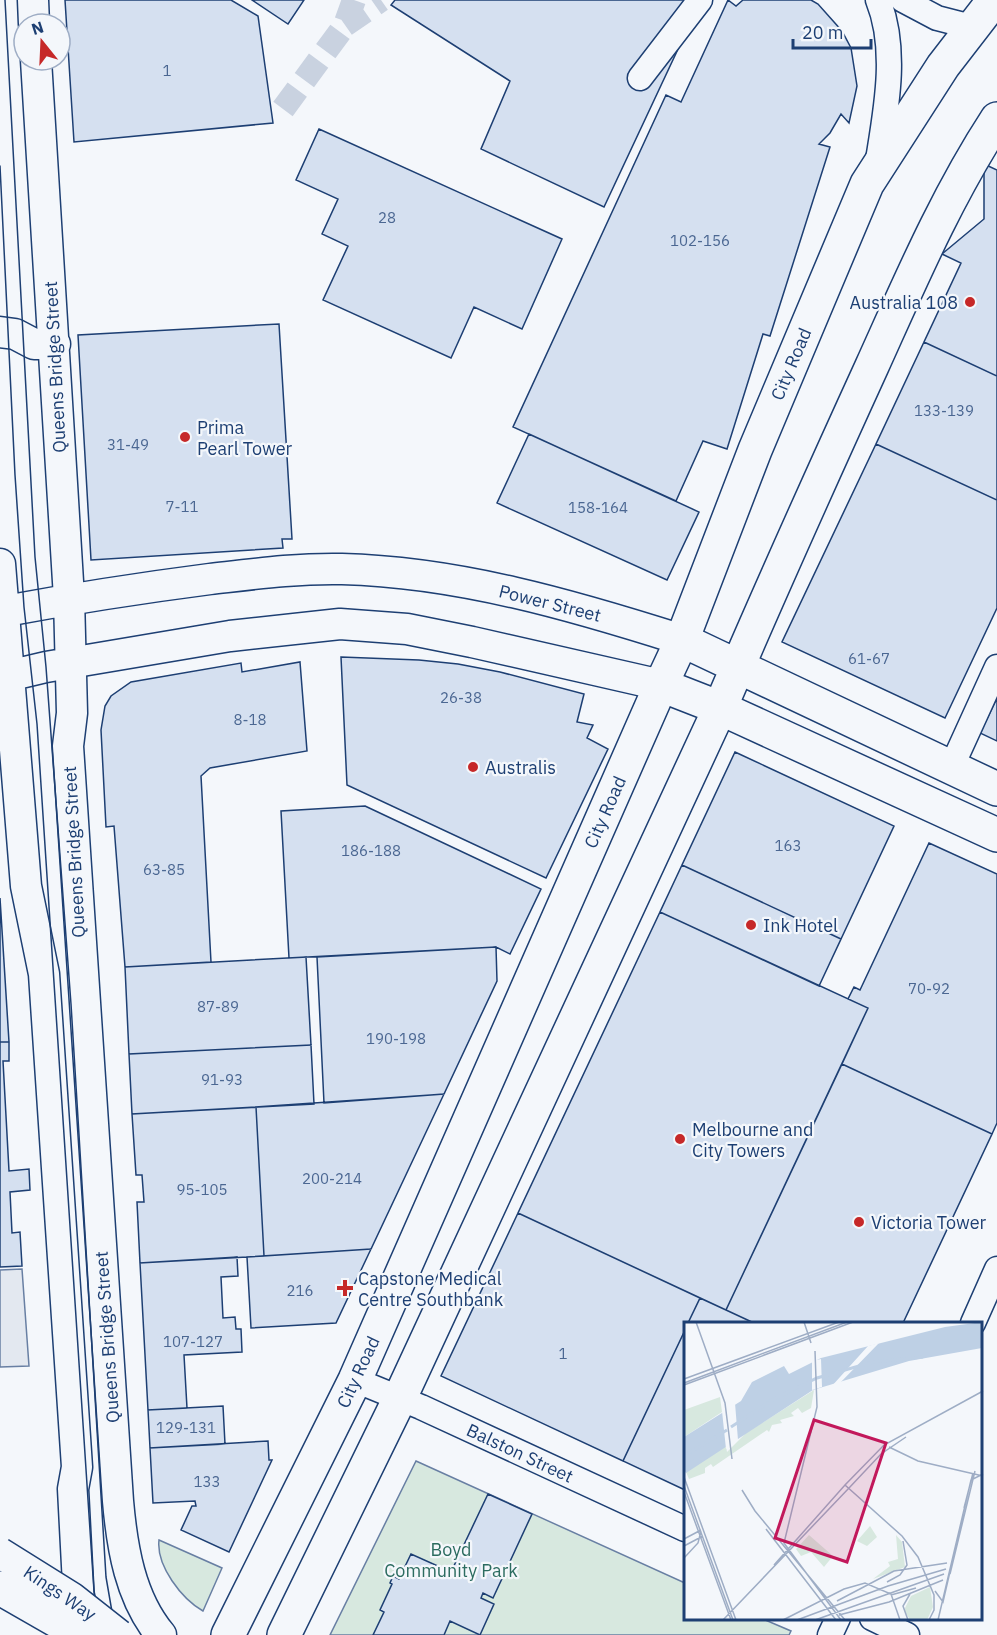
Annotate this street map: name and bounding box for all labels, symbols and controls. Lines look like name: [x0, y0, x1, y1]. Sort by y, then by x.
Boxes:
north arrow: [12, 12, 72, 72]
scale bar: [793, 12, 871, 50]
text: N: [29, 16, 46, 39]
text: 20 m: [802, 21, 844, 44]
house number: 1: [162, 61, 172, 80]
house number: 28: [378, 208, 396, 227]
house number: 102-156: [670, 231, 730, 250]
street label: Queens Bridge Street: [39, 280, 71, 454]
place label: Australia 108: [849, 291, 958, 314]
marker: Australia 108: [963, 295, 977, 309]
street label: City Road: [765, 324, 817, 404]
house number: 133-139: [914, 401, 974, 420]
place label: Prima Pearl Tower: [197, 416, 293, 460]
marker: Prima Pearl Tower: [178, 430, 192, 444]
house number: 31-49: [107, 435, 149, 454]
house number: 7-11: [166, 497, 199, 516]
house number: 158-164: [568, 498, 628, 517]
street label: Power Street: [497, 579, 603, 627]
house number: 61-67: [848, 649, 890, 668]
house number: 26-38: [440, 688, 482, 707]
house number: 8-18: [234, 710, 267, 729]
place label: Australis: [485, 756, 556, 779]
marker: Australis: [466, 760, 480, 774]
street label: Queens Bridge Street: [58, 765, 90, 939]
street label: City Road: [579, 772, 631, 852]
house number: 163: [774, 836, 802, 855]
house number: 186-188: [341, 841, 401, 860]
house number: 63-85: [143, 860, 185, 879]
place label: Ink Hotel: [763, 914, 838, 937]
marker: Ink Hotel: [744, 918, 758, 932]
house number: 70-92: [908, 979, 950, 998]
house number: 87-89: [197, 997, 239, 1016]
house number: 190-198: [366, 1029, 426, 1048]
house number: 91-93: [201, 1070, 243, 1089]
place label: Melbourne and City Towers: [692, 1118, 813, 1162]
marker: Melbourne and City Towers: [673, 1132, 687, 1146]
house number: 200-214: [302, 1169, 362, 1188]
house number: 95-105: [177, 1180, 228, 1199]
place label: Victoria Tower: [871, 1211, 987, 1234]
marker: Victoria Tower: [852, 1215, 866, 1229]
street label: Queens Bridge Street: [90, 1250, 124, 1424]
place label: Capstone Medical Centre Southbank: [358, 1267, 504, 1311]
marker: Capstone Medical Centre Southbank: [336, 1279, 354, 1297]
house number: 216: [286, 1281, 314, 1300]
inset map: [684, 1322, 982, 1620]
house number: 107-127: [163, 1332, 223, 1351]
street label: City Road: [331, 1332, 385, 1412]
house number: 1: [558, 1344, 568, 1363]
house number: 129-131: [156, 1418, 216, 1437]
street label: Balston Street: [463, 1418, 577, 1488]
house number: 133: [193, 1472, 221, 1491]
park label: Boyd Community Park: [384, 1538, 518, 1582]
street label: Kings Way: [19, 1560, 101, 1626]

